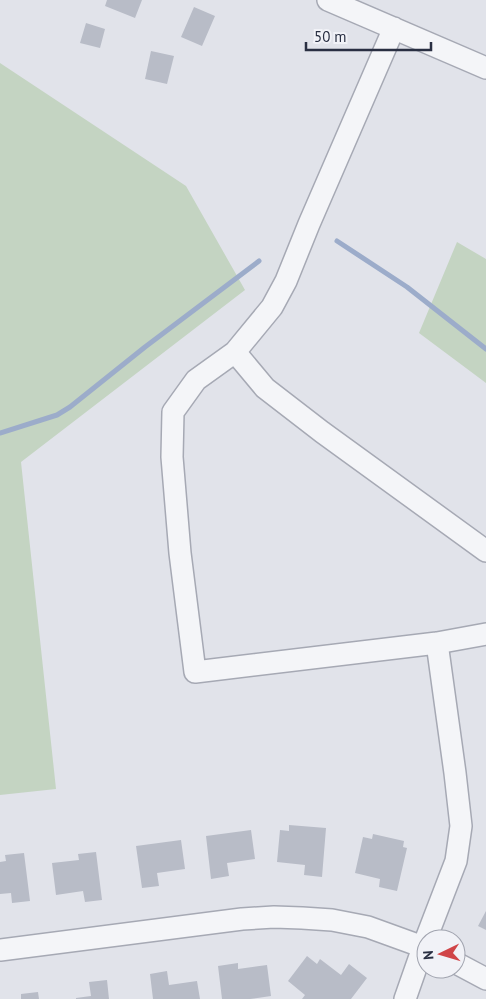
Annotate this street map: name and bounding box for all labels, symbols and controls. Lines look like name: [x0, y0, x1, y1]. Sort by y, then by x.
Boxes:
scale bar: [306, 20, 431, 52]
text: 50 m: [314, 27, 347, 46]
north arrow: [416, 929, 466, 979]
text: N: [419, 950, 437, 961]

